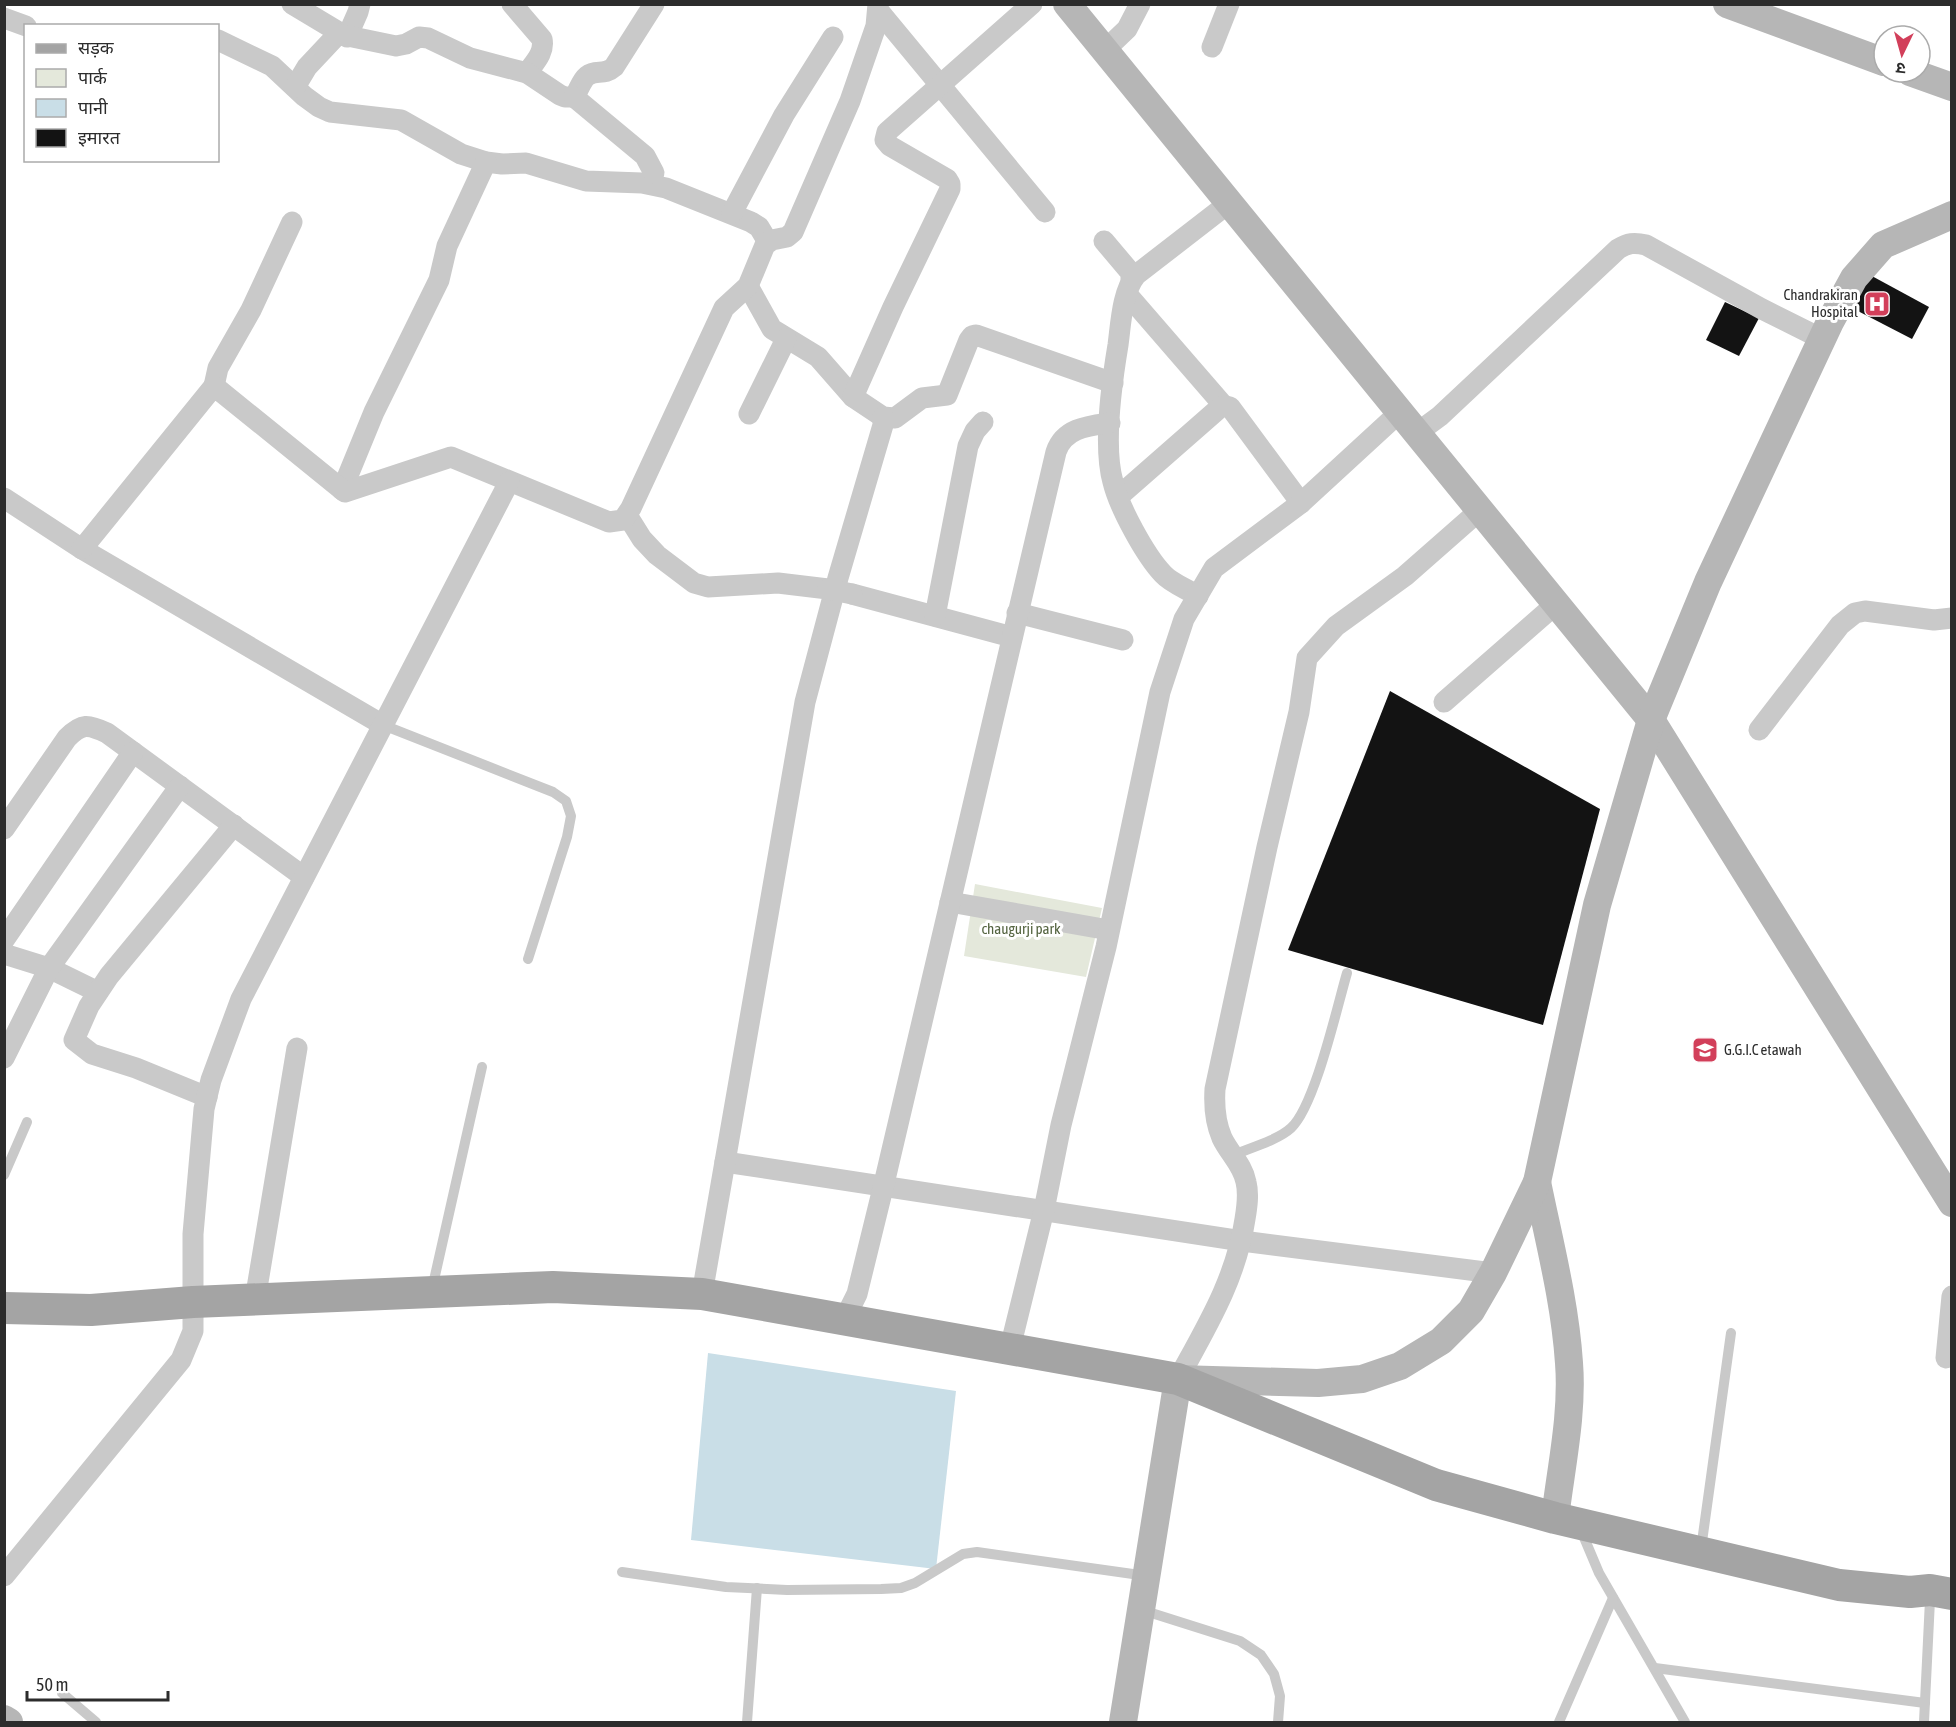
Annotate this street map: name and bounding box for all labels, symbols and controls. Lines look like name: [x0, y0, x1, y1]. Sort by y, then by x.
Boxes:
legend: [24, 24, 219, 162]
north arrow: [1872, 24, 1932, 84]
text: सड़क: [78, 37, 115, 58]
text: उ: [1895, 60, 1906, 78]
text: पार्क: [78, 67, 108, 88]
text: पानी: [78, 97, 108, 118]
text: इमारत: [78, 127, 121, 148]
place label: Chandrakiran Hospital: [1784, 286, 1858, 320]
hospital icon: Chandrakiran Hospital: [1862, 289, 1892, 319]
park label: chaugurji park: [981, 920, 1061, 937]
school or university icon: G.G.I.C etawah: [1690, 1035, 1720, 1065]
place label: G.G.I.C etawah: [1724, 1041, 1802, 1058]
scale bar: [27, 1664, 168, 1702]
text: 50 m: [36, 1674, 68, 1695]

